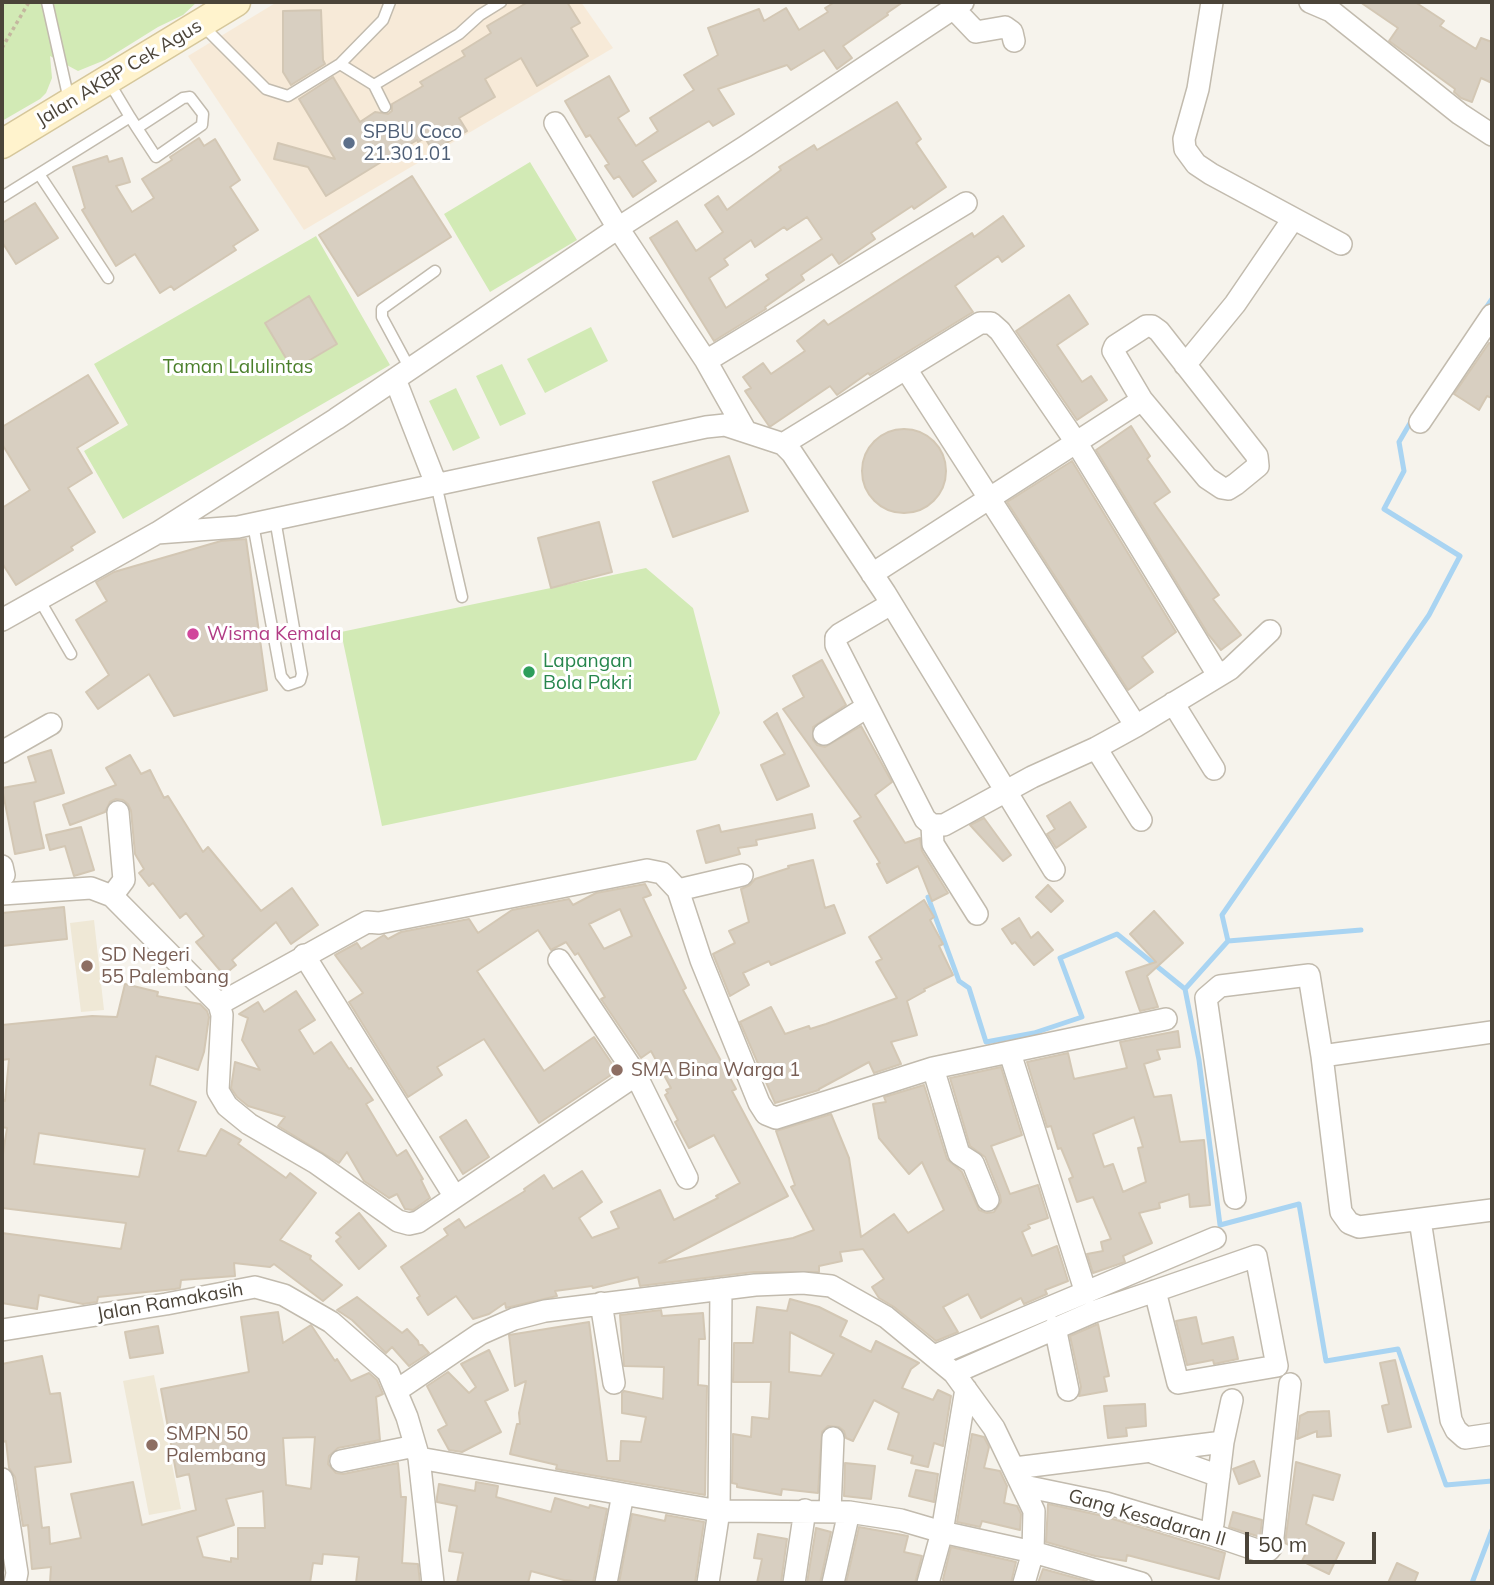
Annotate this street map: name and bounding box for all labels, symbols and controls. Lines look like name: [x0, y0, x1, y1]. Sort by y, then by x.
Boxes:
street label: Jalan AKBP Cek Agus: [32, 15, 206, 131]
place label: SPBU Coco 21.301.01: [363, 121, 462, 165]
marker: SPBU Coco 21.301.01: [341, 135, 357, 151]
park label: Taman Lalulintas: [163, 356, 313, 378]
place label: Wisma Kemala: [207, 623, 341, 645]
marker: Wisma Kemala: [185, 626, 201, 642]
place label: Lapangan Bola Pakri: [543, 650, 633, 694]
marker: Lapangan Bola Pakri: [521, 664, 537, 680]
place label: SD Negeri 55 Palembang: [101, 944, 229, 988]
marker: SD Negeri 55 Palembang: [79, 958, 95, 974]
place label: SMA Bina Warga 1: [631, 1059, 800, 1081]
marker: SMA Bina Warga 1: [609, 1062, 625, 1078]
street label: Jalan Ramakasih: [95, 1278, 245, 1326]
place label: SMPN 50 Palembang: [166, 1423, 266, 1467]
marker: SMPN 50 Palembang: [144, 1437, 160, 1453]
street label: Gang Kesadaran II: [1066, 1485, 1228, 1551]
scale bar: [1249, 1518, 1380, 1562]
text: 50 m: [1258, 1531, 1307, 1557]

